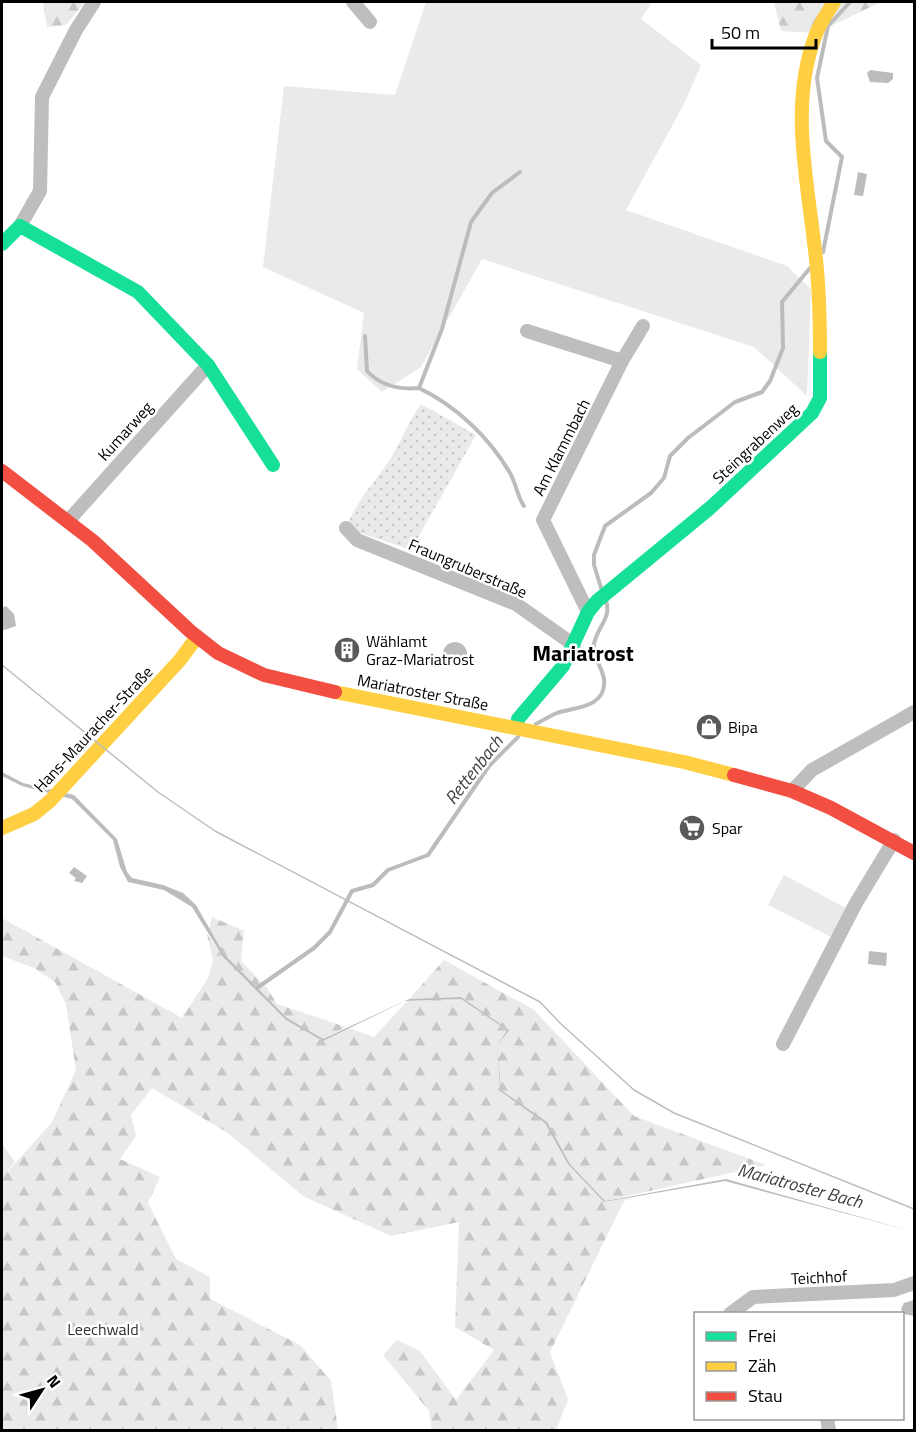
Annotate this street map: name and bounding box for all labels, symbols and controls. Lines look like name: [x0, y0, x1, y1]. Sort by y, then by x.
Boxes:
scale bar: [712, 12, 816, 50]
text: 50 m: [721, 19, 760, 46]
street label: Am Klammbach: [526, 394, 596, 500]
street label: Kumarweg: [92, 396, 158, 466]
street label: Steingrabenweg: [707, 397, 803, 489]
street label: Fraungruberstraße: [405, 532, 531, 604]
place label: Wählamt Graz-Mariatrost: [366, 629, 475, 671]
building icon: Wählamt Graz-Mariatrost: [332, 635, 362, 665]
district label: Mariatrost: [532, 636, 634, 670]
street label: Hans-Mauracher-Straße: [28, 660, 158, 798]
street label: Mariatroster Straße: [355, 668, 491, 716]
shop icon: Bipa: [694, 712, 724, 742]
place label: Bipa: [728, 715, 758, 739]
water label: Rettenbach: [438, 729, 510, 810]
supermarket icon: Spar: [677, 813, 707, 843]
place label: Spar: [712, 816, 743, 840]
water label: Mariatroster Bach: [735, 1156, 867, 1215]
street label: Teichhof: [790, 1264, 849, 1290]
legend: [694, 1312, 904, 1420]
park label: Leechwald: [67, 1317, 139, 1341]
text: Frei: [748, 1322, 776, 1349]
text: Zäh: [748, 1352, 776, 1379]
north arrow: [12, 1360, 72, 1420]
text: N: [41, 1370, 67, 1393]
text: Stau: [748, 1382, 783, 1409]

